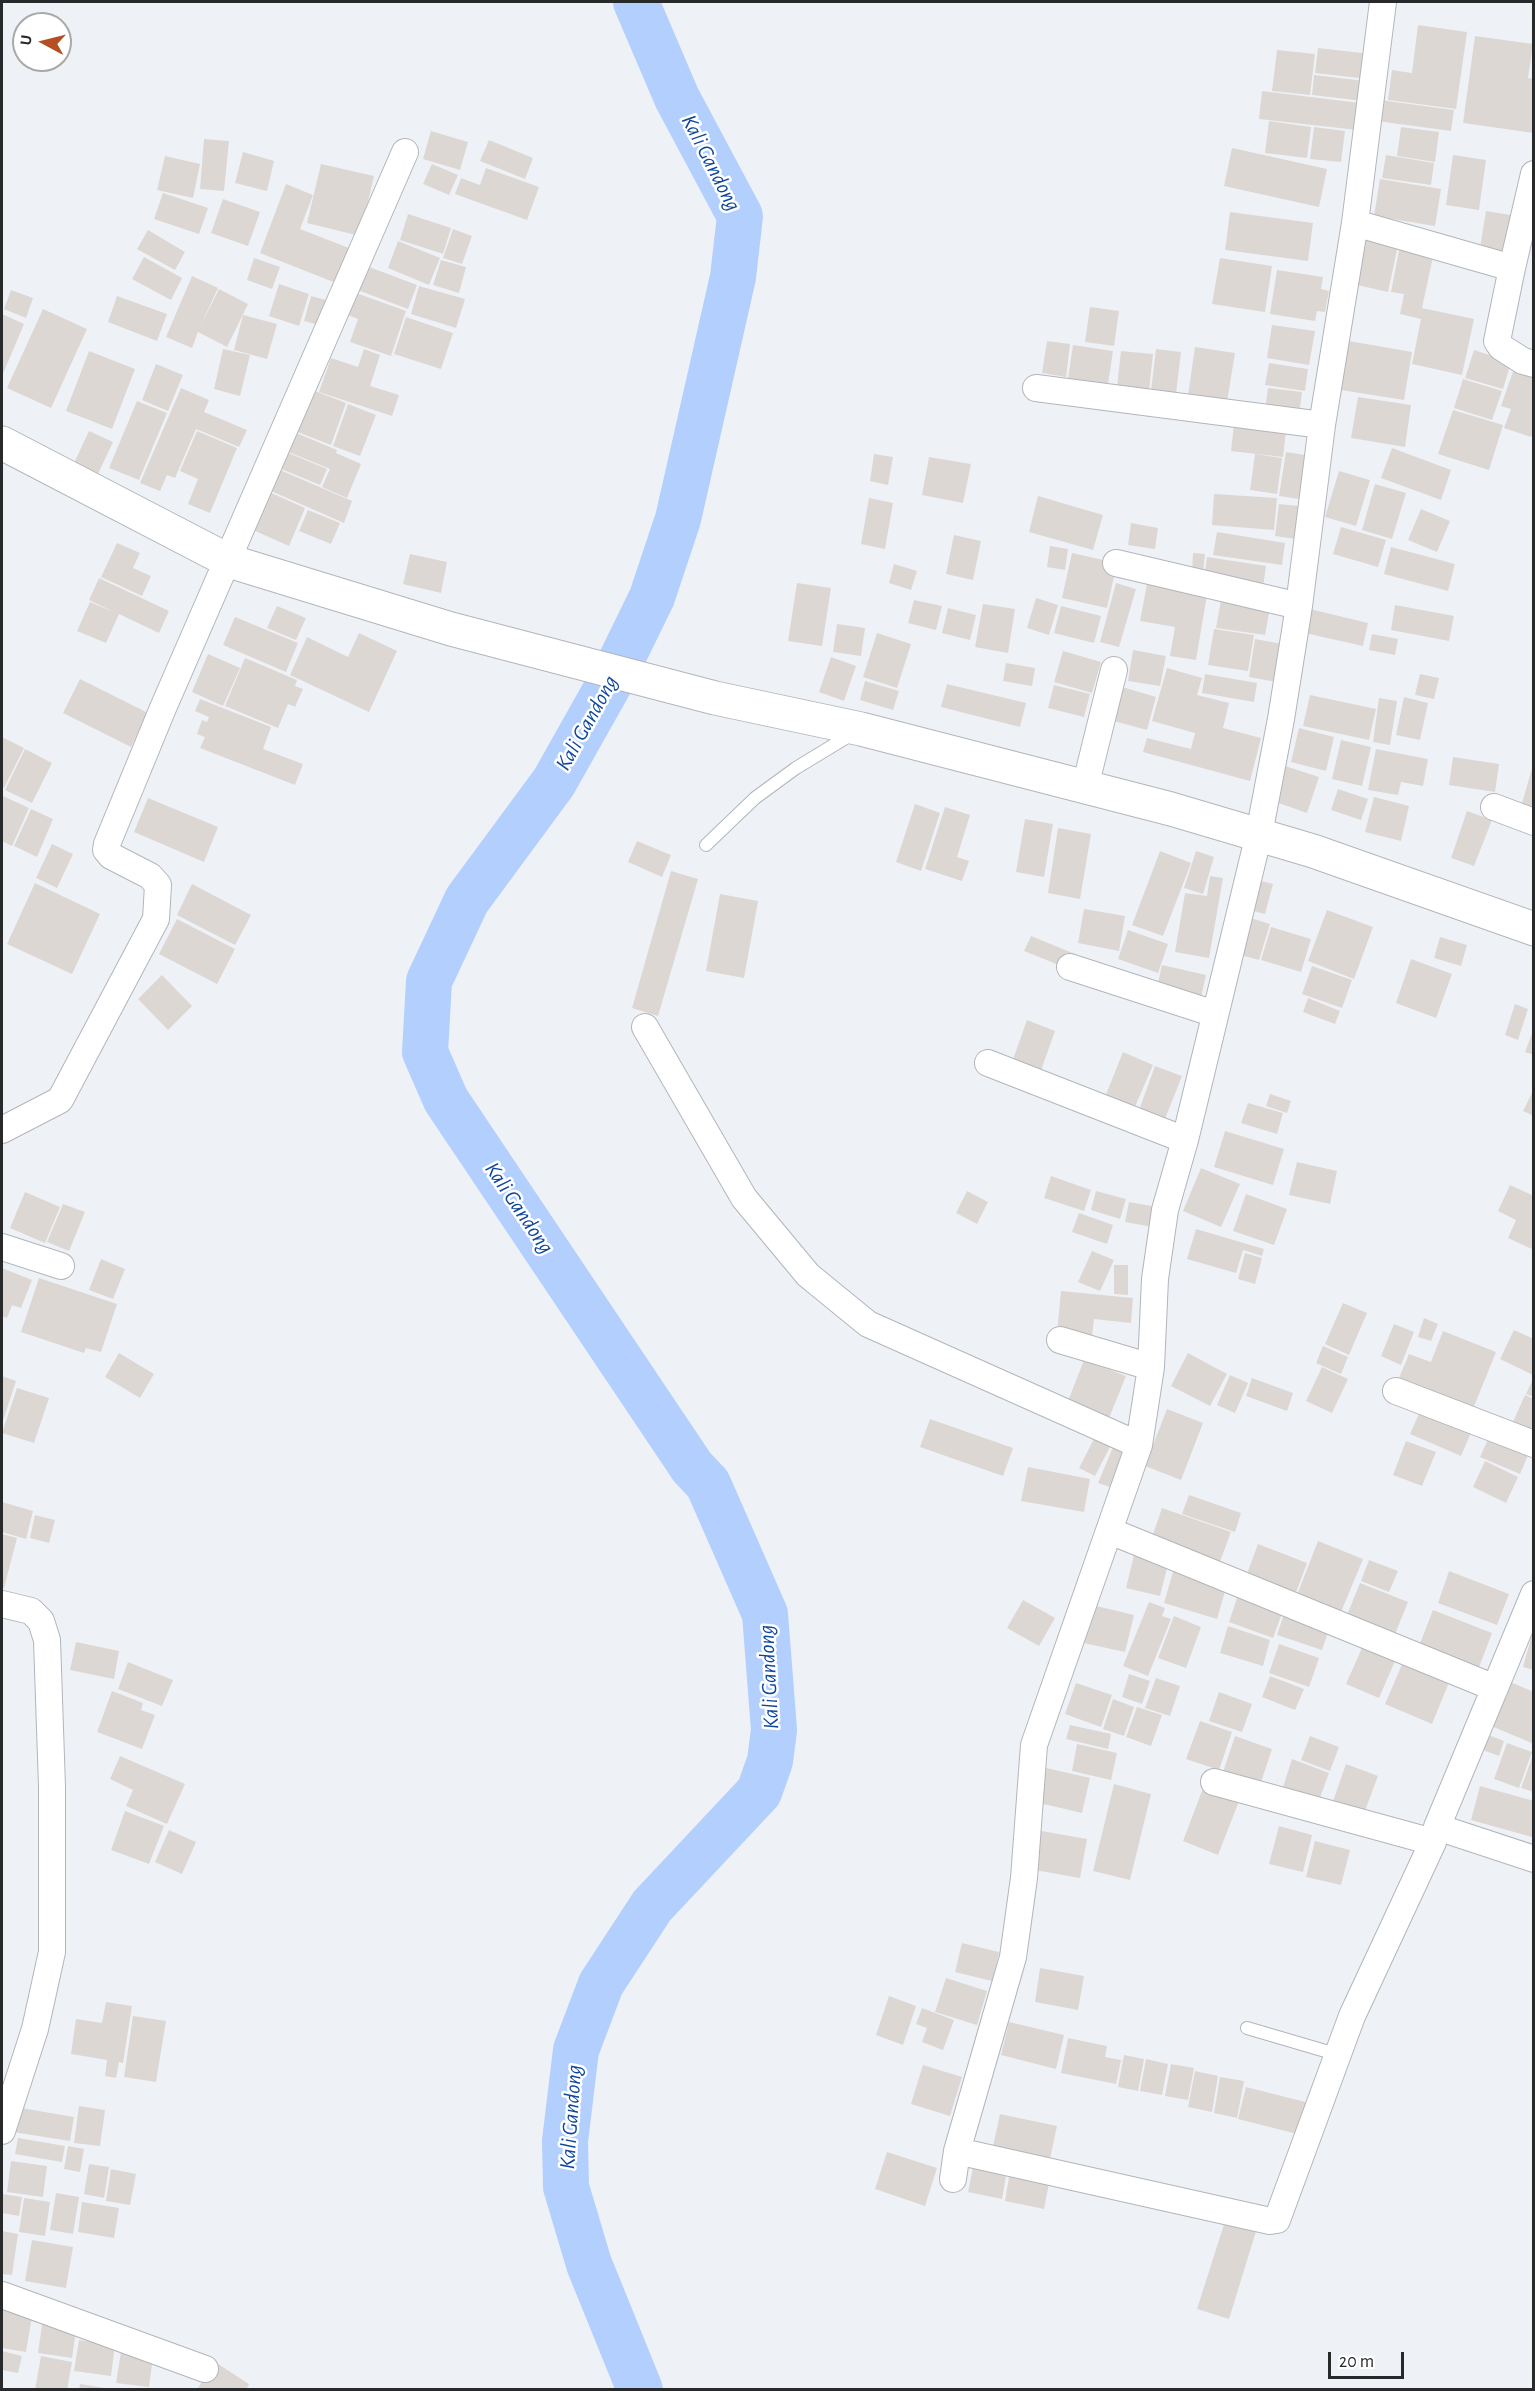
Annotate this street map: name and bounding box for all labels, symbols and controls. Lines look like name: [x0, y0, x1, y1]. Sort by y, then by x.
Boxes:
north arrow: [12, 12, 72, 72]
text: U: [18, 34, 35, 46]
water label: Kali Gandong: [675, 110, 747, 216]
water label: Kali Gandong: [550, 671, 624, 775]
water label: Kali Gandong: [479, 1157, 559, 1259]
water label: Kali Gandong: [753, 1624, 785, 1730]
water label: Kali Gandong: [554, 2064, 588, 2170]
scale bar: [1331, 2340, 1408, 2378]
text: 20 m: [1339, 2353, 1374, 2371]

